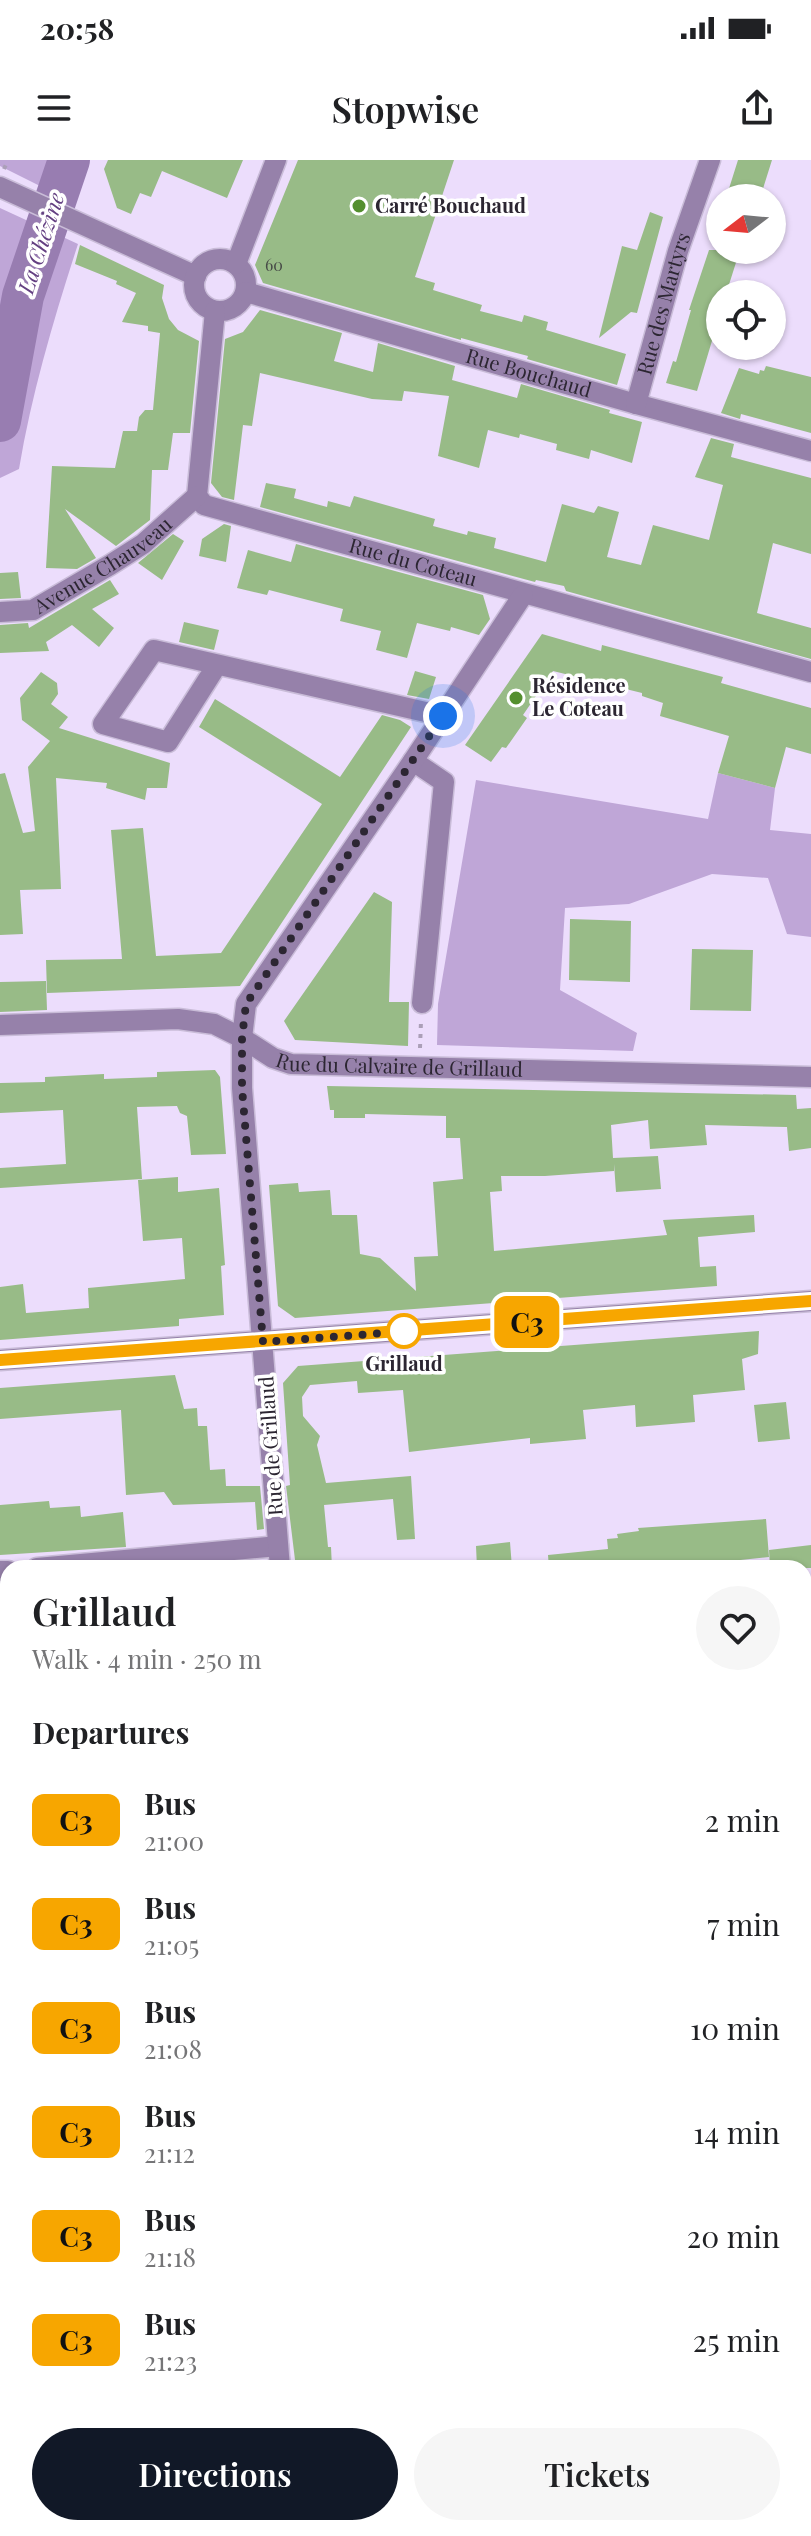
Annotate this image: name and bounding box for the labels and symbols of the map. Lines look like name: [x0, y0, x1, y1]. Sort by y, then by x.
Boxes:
north arrow: [706, 184, 786, 264]
water label: La Chézine: [9, 188, 71, 298]
place label: Carré Bouchaud: [375, 191, 526, 218]
marker: Carré Bouchaud: [350, 197, 368, 215]
street label: Rue des Martyrs: [630, 228, 696, 378]
house number: 60: [265, 254, 283, 275]
street label: Rue Bouchaud: [463, 341, 595, 403]
street label: Avenue Chauveau: [27, 510, 177, 619]
street label: Rue du Coteau: [346, 531, 481, 592]
place label: Résidence Le Coteau: [532, 671, 626, 721]
marker: Résidence Le Coteau: [507, 689, 525, 707]
your location: [423, 696, 463, 736]
street label: Rue du Calvaire de Grillaud: [273, 1045, 523, 1082]
line badge: C3: [491, 1296, 563, 1348]
marker: Grillaud: [387, 1314, 421, 1348]
place label: Grillaud: [365, 1349, 443, 1376]
street label: Rue de Grillaud: [251, 1375, 288, 1517]

